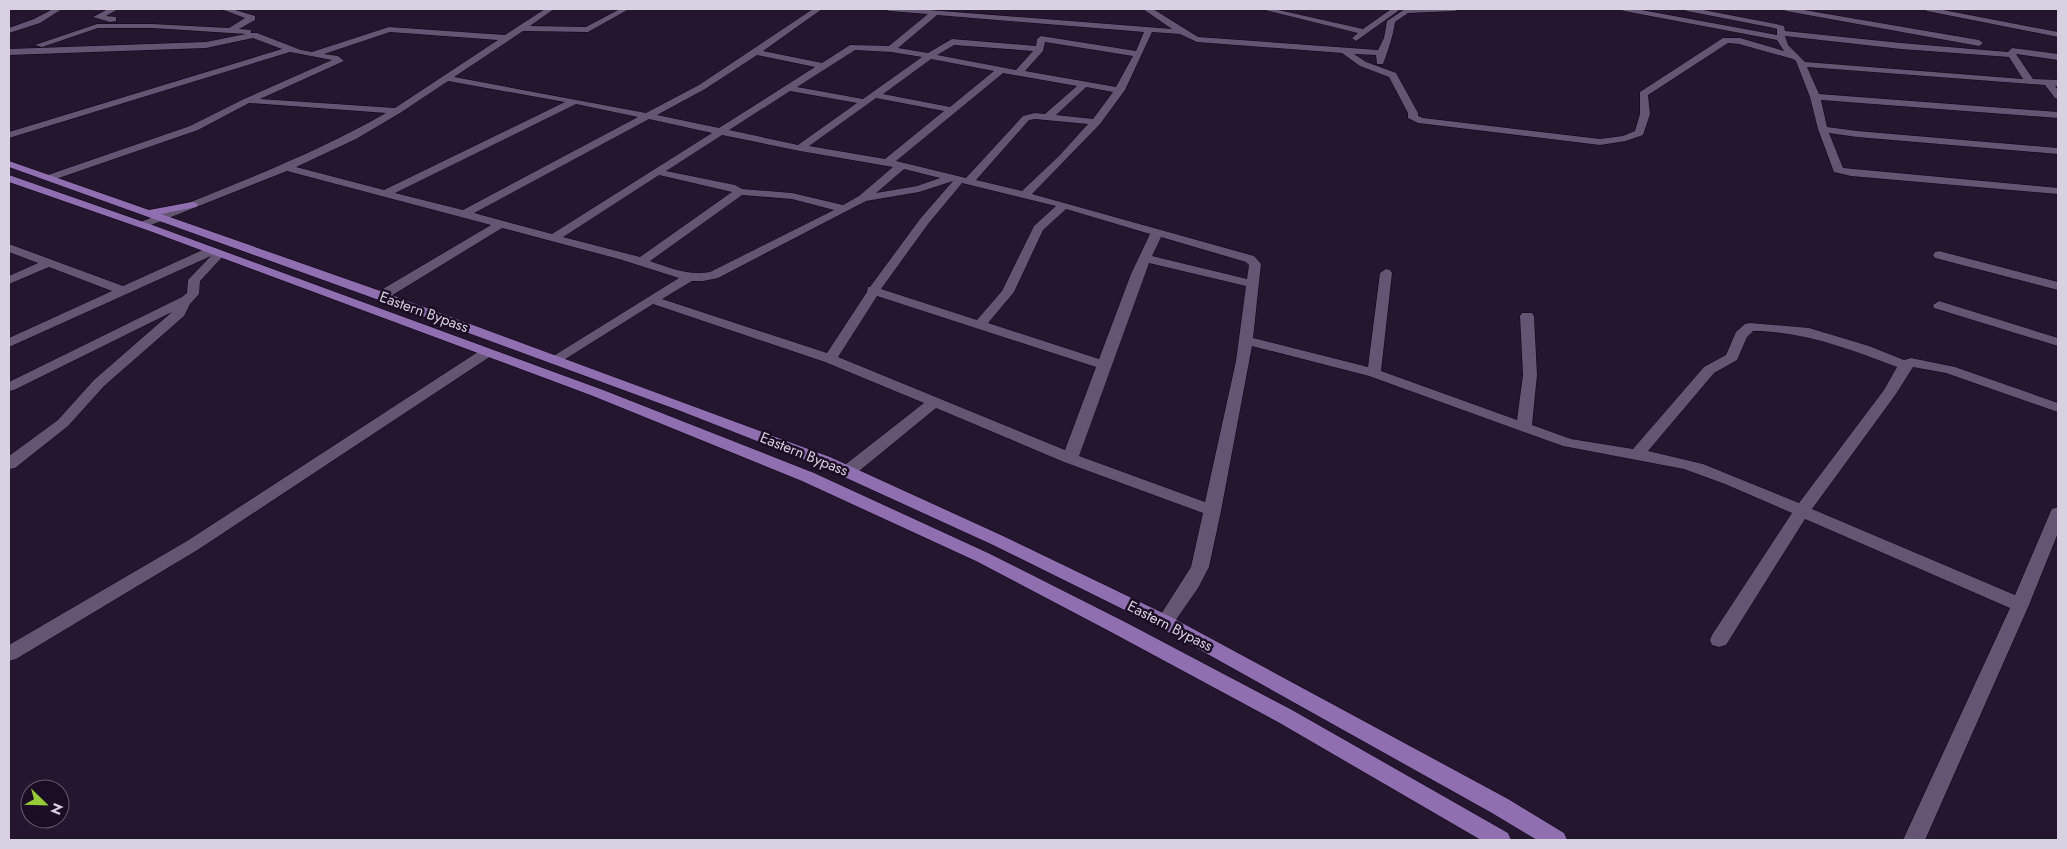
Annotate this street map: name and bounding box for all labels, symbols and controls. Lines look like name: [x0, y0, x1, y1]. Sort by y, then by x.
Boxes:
street label: Eastern Bypass: [376, 286, 472, 338]
street label: Eastern Bypass: [757, 426, 851, 482]
street label: Eastern Bypass: [1123, 595, 1217, 657]
north arrow: [20, 779, 70, 829]
text: N: [46, 800, 68, 818]

